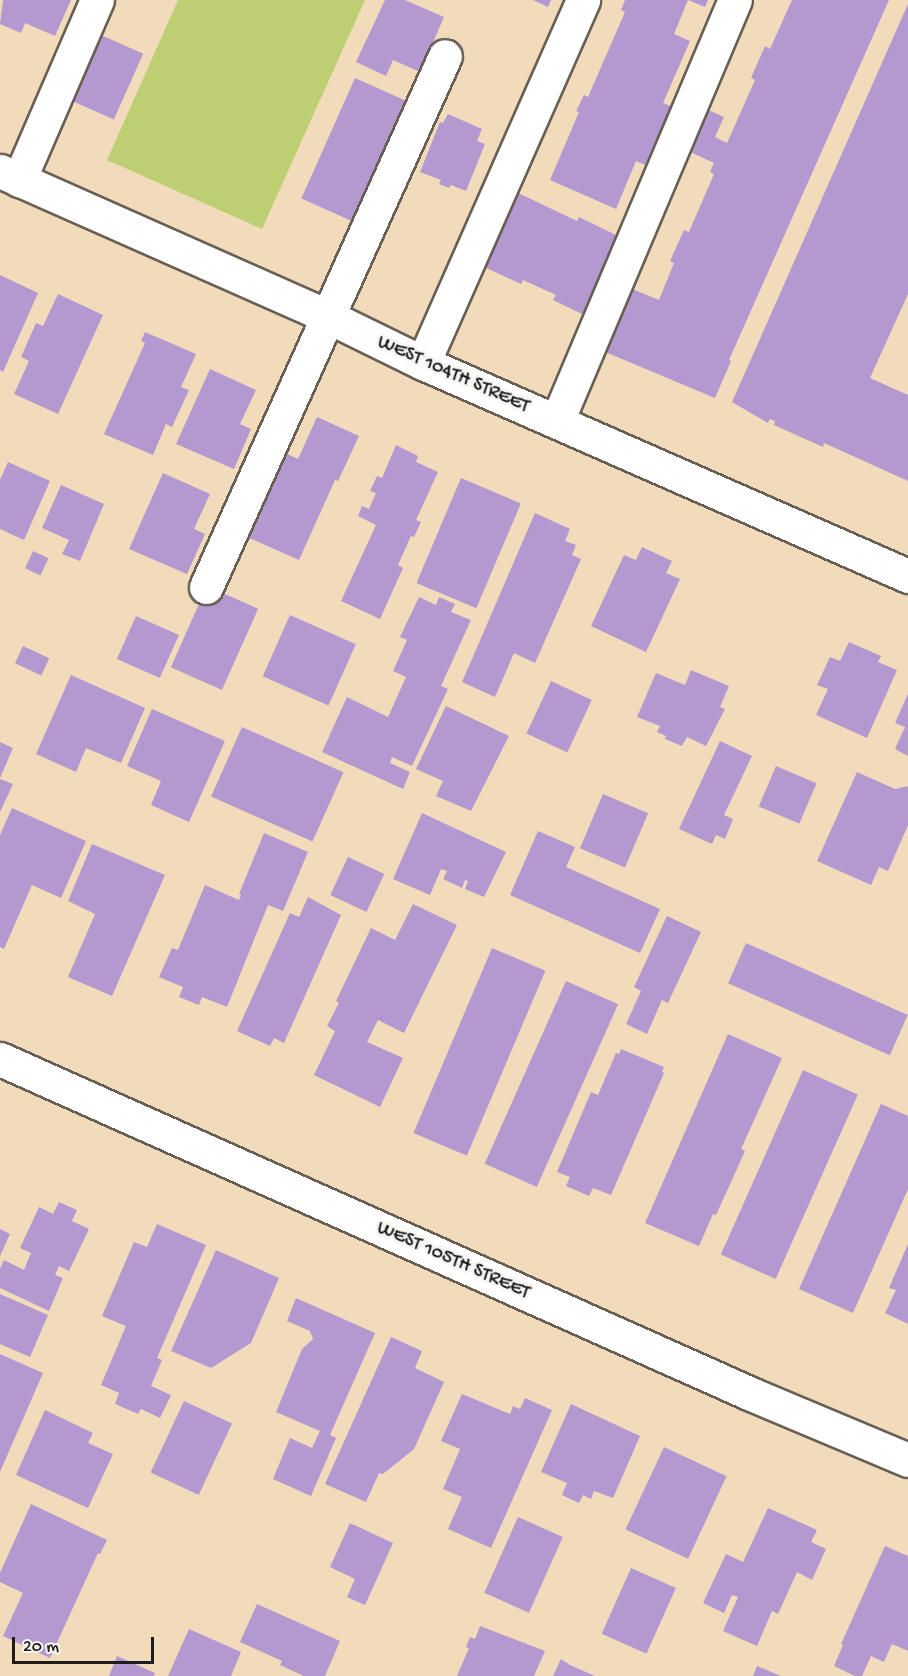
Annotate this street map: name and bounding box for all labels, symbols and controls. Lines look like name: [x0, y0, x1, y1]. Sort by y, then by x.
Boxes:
street label: WEST 104TH STREET: [373, 331, 533, 419]
street label: WEST 105TH STREET: [373, 1216, 533, 1306]
scale bar: [15, 1625, 158, 1663]
text: 20 m: [23, 1637, 59, 1658]

